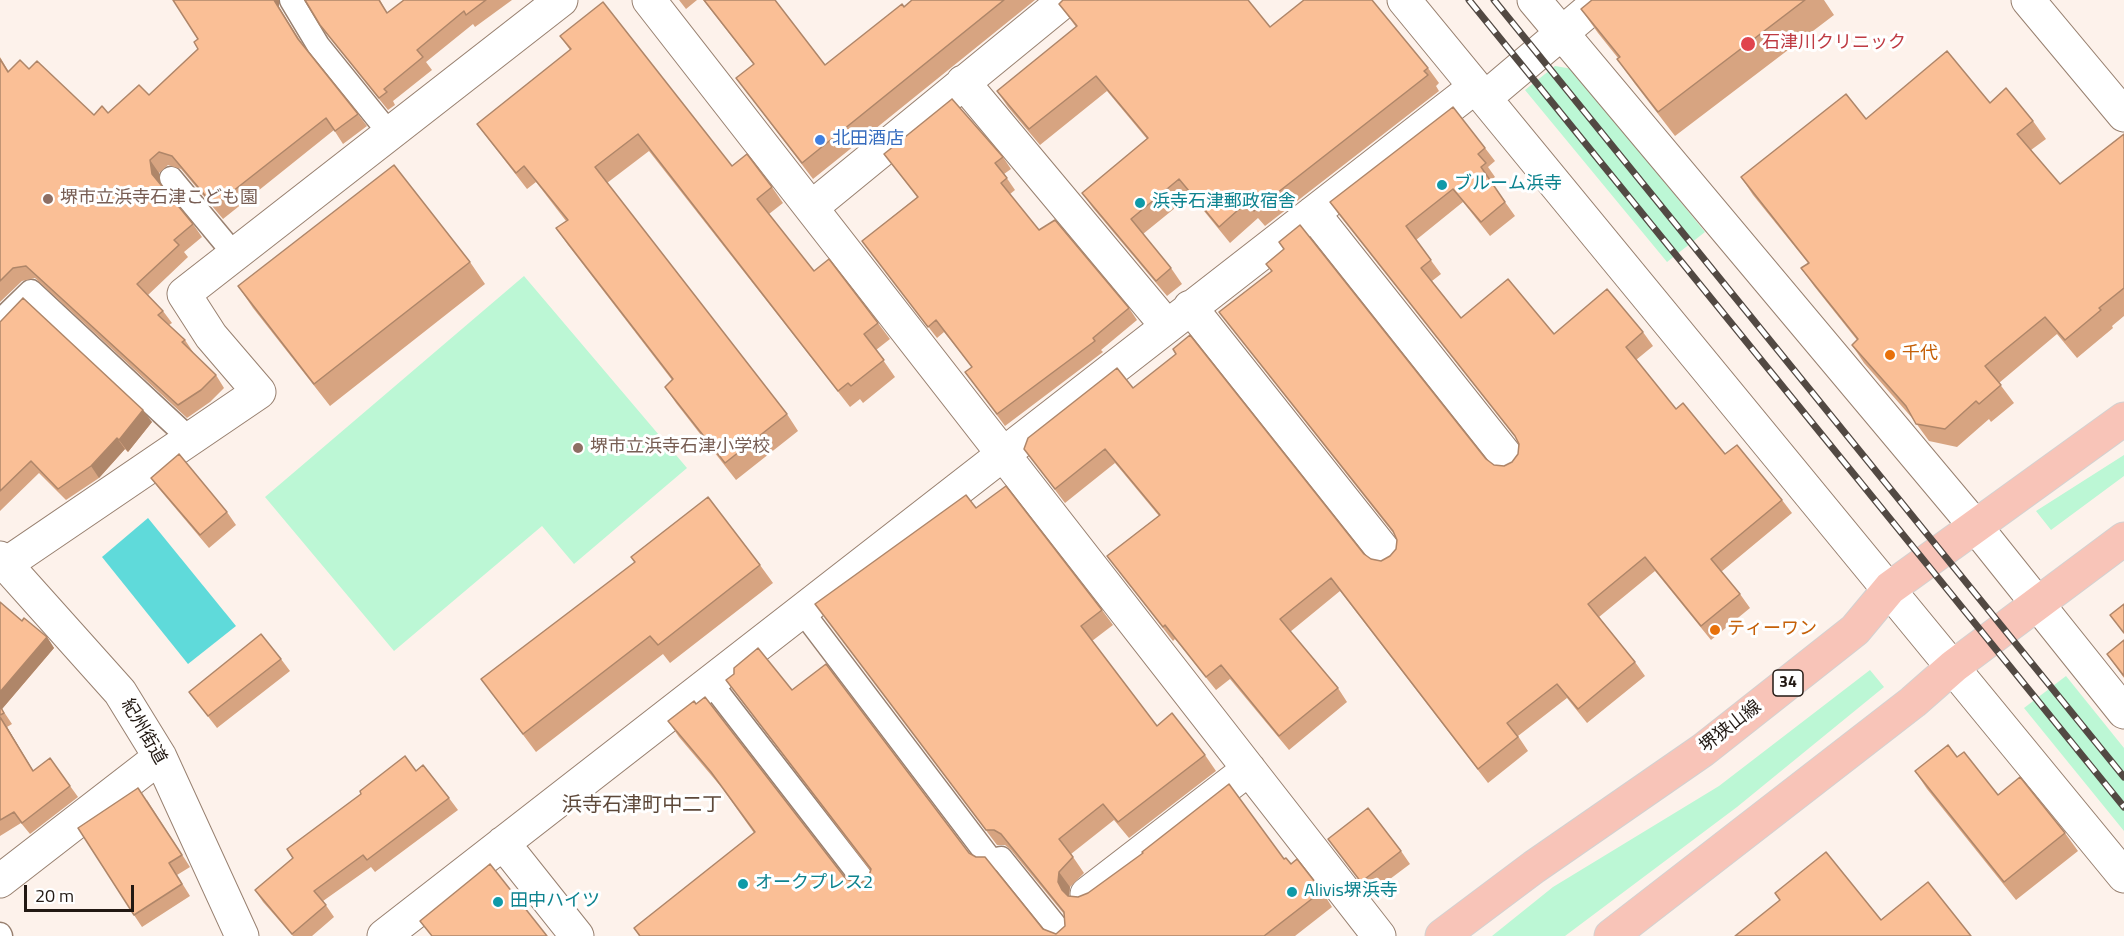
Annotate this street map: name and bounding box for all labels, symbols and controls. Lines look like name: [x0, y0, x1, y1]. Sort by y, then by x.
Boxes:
place label: 石津川クリニック: [1762, 33, 1906, 55]
marker: 石津川クリニック: [1739, 35, 1757, 53]
place label: 北田酒店: [832, 129, 904, 151]
marker: 北田酒店: [813, 133, 827, 147]
place label: ブルーム浜寺: [1454, 174, 1562, 196]
marker: ブルーム浜寺: [1435, 178, 1449, 192]
place label: 堺市立浜寺石津こども園: [60, 188, 258, 210]
marker: 堺市立浜寺石津こども園: [41, 192, 55, 206]
place label: 浜寺石津郵政宿舎: [1152, 192, 1296, 214]
marker: 浜寺石津郵政宿舎: [1133, 196, 1147, 210]
place label: 千代: [1902, 344, 1938, 366]
marker: 千代: [1883, 348, 1897, 362]
place label: 堺市立浜寺石津小学校: [590, 437, 770, 459]
marker: 堺市立浜寺石津小学校: [571, 441, 585, 455]
place label: ティーワン: [1727, 619, 1817, 641]
marker: ティーワン: [1708, 623, 1722, 637]
road number: 34: [1773, 670, 1803, 696]
street label: 紀州街道: [116, 695, 170, 769]
street label: 堺狭山線: [1696, 696, 1766, 758]
district label: 浜寺石津町中二丁: [562, 794, 722, 818]
scale bar: [27, 873, 136, 911]
place label: オークプレス2: [755, 873, 873, 895]
marker: オークプレス2: [736, 877, 750, 891]
place label: Alivis堺浜寺: [1304, 881, 1398, 903]
text: 20 m: [35, 882, 74, 909]
marker: Alivis堺浜寺: [1285, 885, 1299, 899]
place label: 田中ハイツ: [510, 891, 600, 913]
marker: 田中ハイツ: [491, 895, 505, 909]

